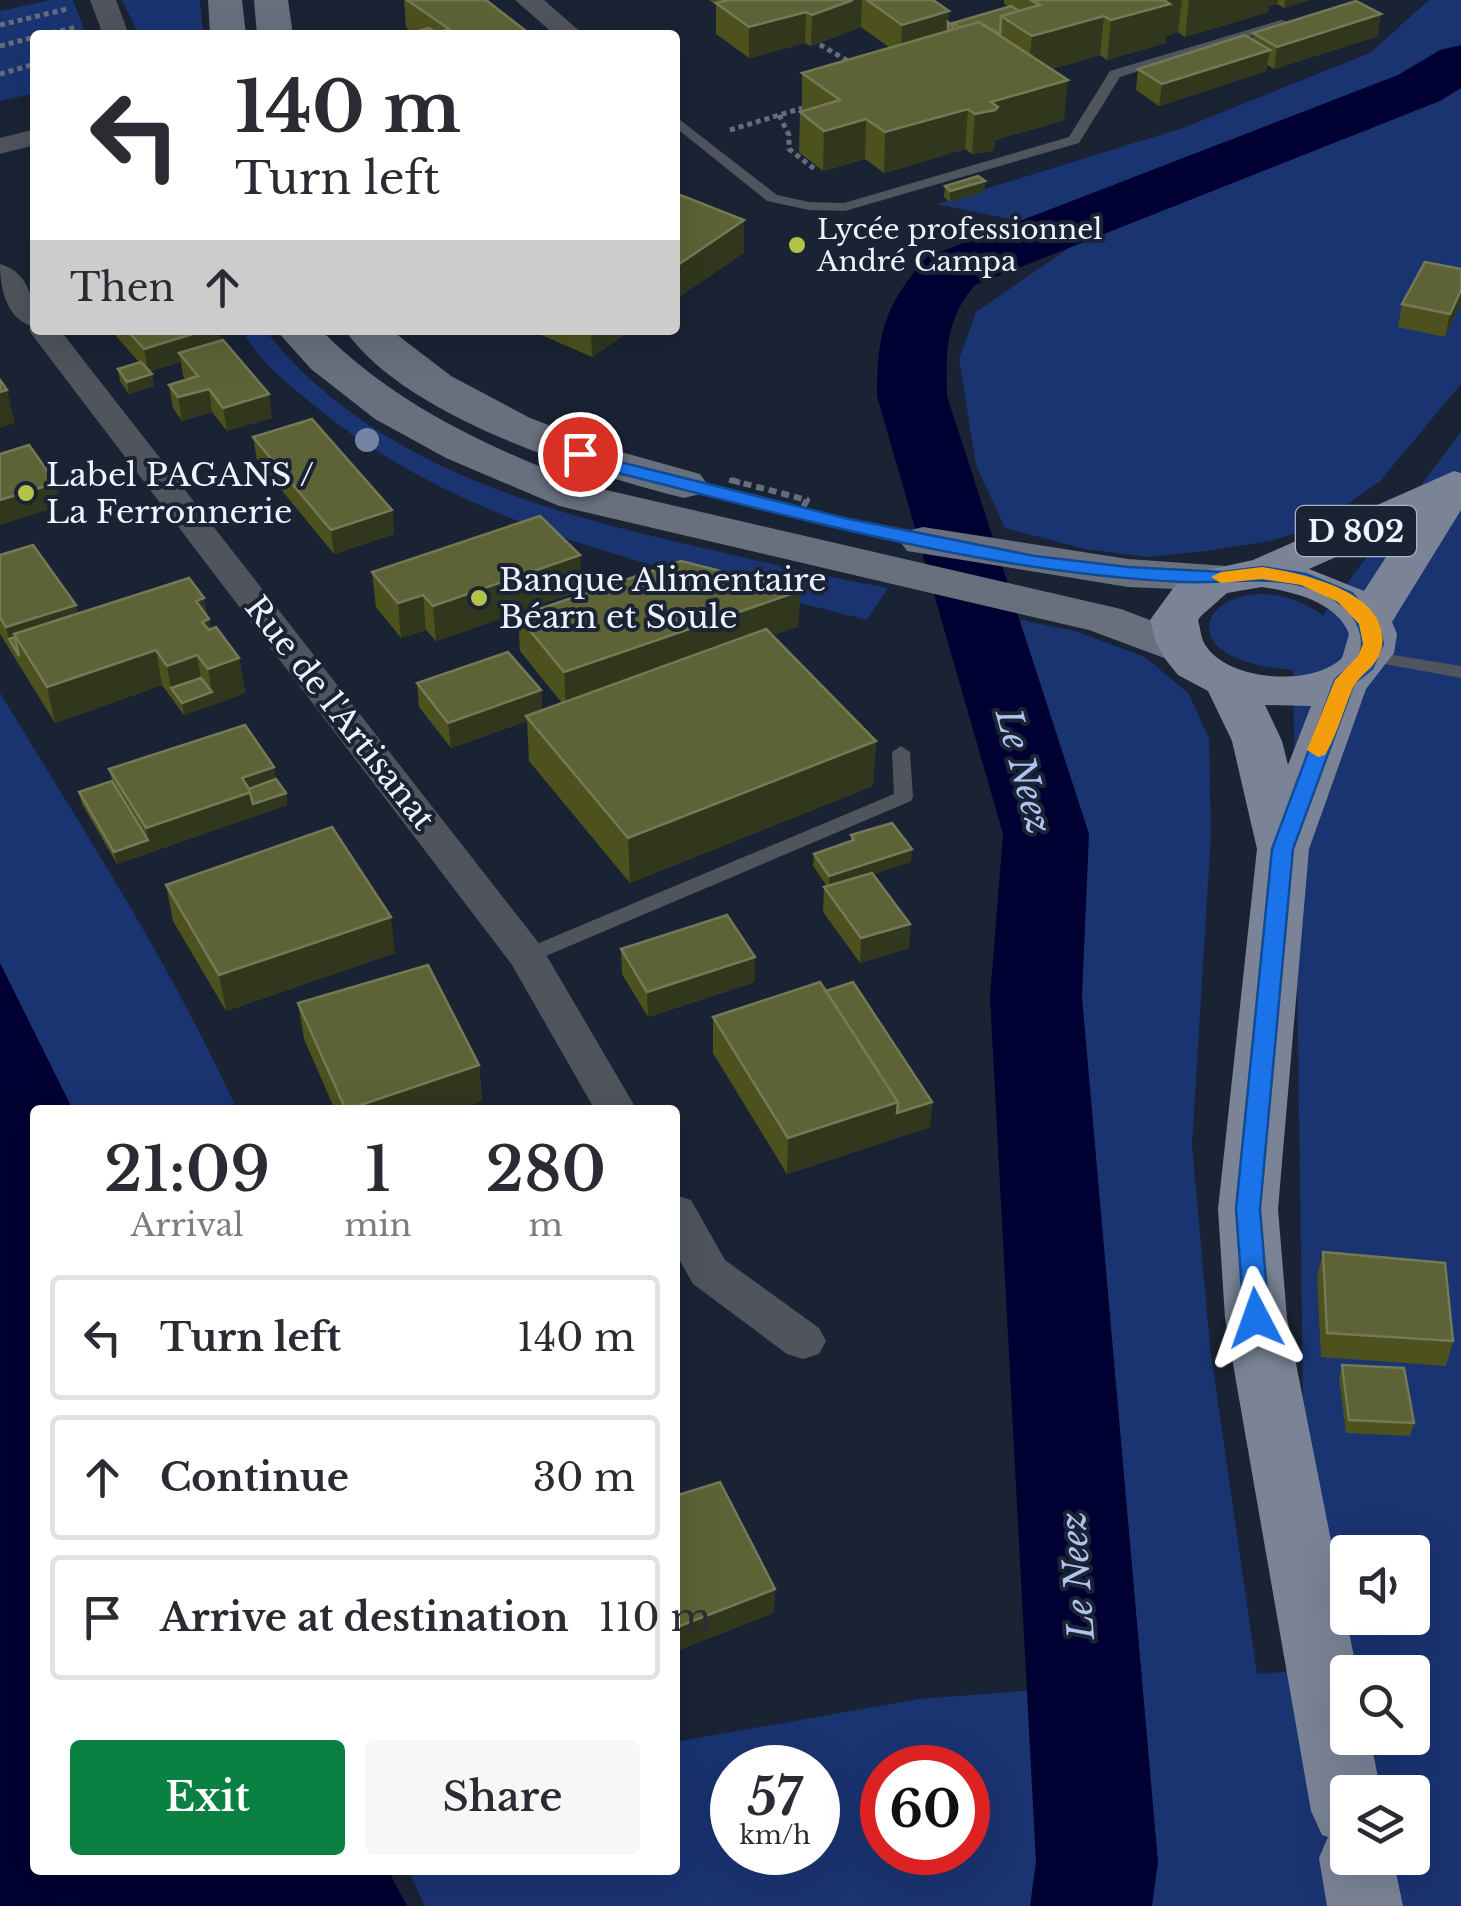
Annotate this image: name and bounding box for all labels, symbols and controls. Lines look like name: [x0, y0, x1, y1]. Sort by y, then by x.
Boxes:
text: 140 m: [235, 64, 461, 151]
icon: left: [70, 70, 200, 200]
text: Turn left: [235, 150, 440, 206]
place label: Lycée professionnel André Campa: [816, 212, 1102, 279]
marker: Lycée professionnel André Campa: [786, 234, 808, 256]
icon: ahead: [195, 260, 250, 315]
text: Then: [70, 264, 175, 311]
pin: [538, 412, 623, 497]
icon: arrive: [553, 427, 608, 482]
place label: Label PAGANS / La Ferronnerie: [46, 455, 314, 532]
marker: Label PAGANS / La Ferronnerie: [15, 482, 37, 504]
road number: D 802: [1296, 506, 1416, 556]
place label: Banque Alimentaire Béarn et Soule: [499, 560, 827, 637]
marker: Banque Alimentaire Béarn et Soule: [468, 587, 490, 609]
street label: Rue de l'Artisanat: [236, 588, 444, 838]
water label: Le Neez: [986, 703, 1061, 838]
text: 21:09: [104, 1133, 270, 1207]
text: 1: [365, 1133, 391, 1207]
text: 280: [485, 1133, 606, 1207]
text: Arrival: [130, 1205, 244, 1245]
text: min: [344, 1205, 411, 1245]
text: m: [529, 1205, 563, 1245]
position arrow: [1204, 1266, 1308, 1370]
icon: left: [75, 1310, 130, 1365]
text: Turn left: [160, 1314, 341, 1361]
text: 140 m: [517, 1314, 635, 1361]
icon: ahead: [75, 1450, 130, 1505]
text: Continue: [160, 1454, 349, 1501]
text: 30 m: [533, 1454, 635, 1501]
water label: Le Neez: [1051, 1511, 1103, 1642]
map controls: [1330, 1535, 1430, 1875]
button: sound: [1330, 1535, 1430, 1635]
icon: arrive: [75, 1590, 130, 1645]
text: Arrive at destination: [160, 1594, 569, 1641]
text: 110 m: [599, 1594, 711, 1641]
button: search: [1330, 1655, 1430, 1755]
button: Exit: [70, 1740, 345, 1855]
button: Share: [365, 1740, 640, 1855]
speed limit sign: 60: [860, 1745, 990, 1875]
text: 57: [747, 1766, 803, 1829]
button: layers: [1330, 1775, 1430, 1875]
text: km/h: [740, 1820, 810, 1851]

